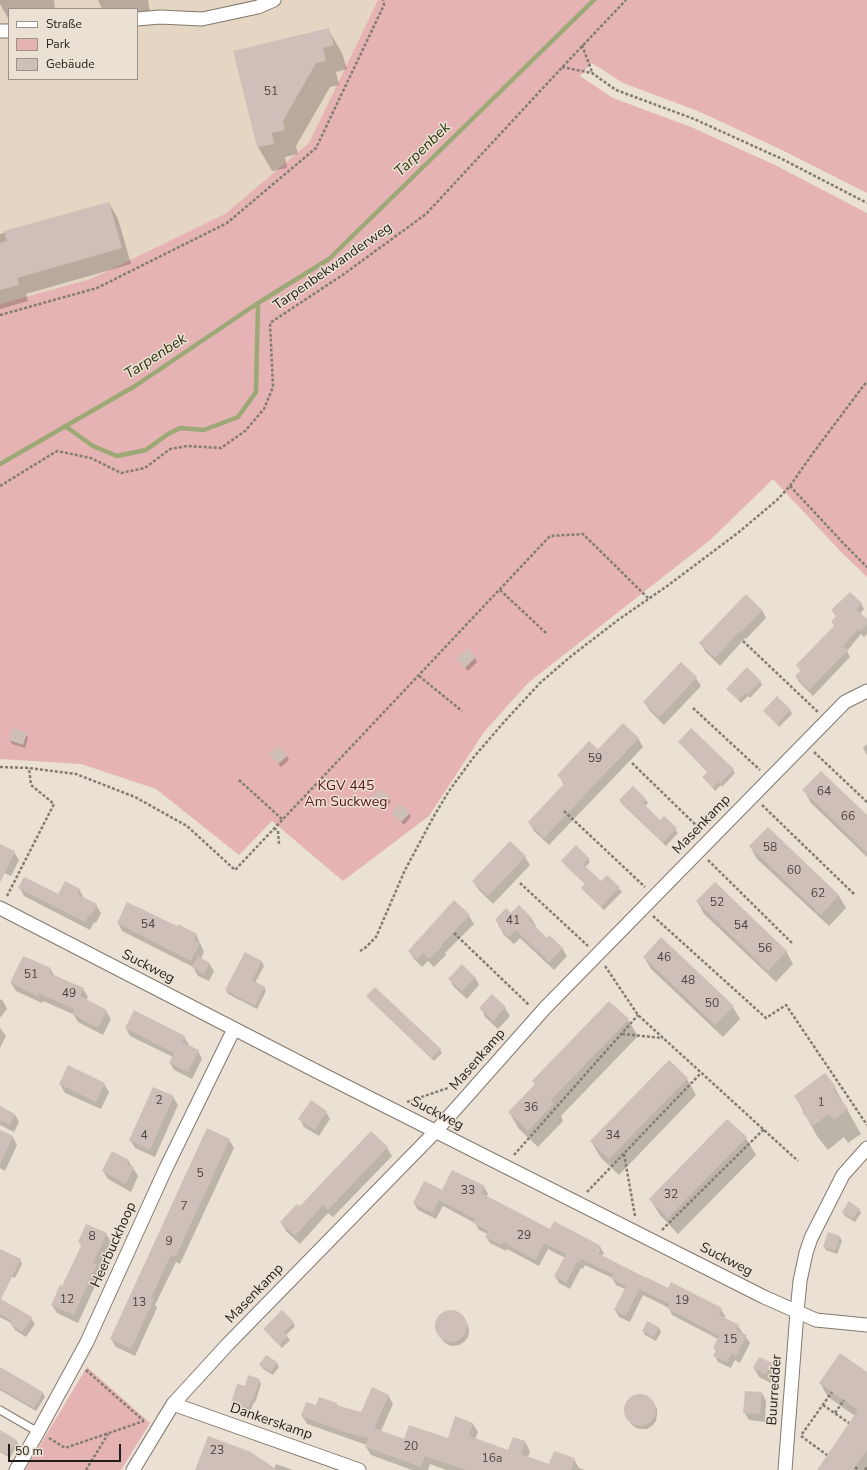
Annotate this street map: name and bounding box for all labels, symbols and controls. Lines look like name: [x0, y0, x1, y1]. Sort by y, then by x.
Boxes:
legend: [8, 8, 138, 80]
text: Straße: [46, 16, 82, 32]
text: Park: [46, 36, 70, 52]
text: Gebäude: [46, 56, 95, 72]
house number: 51: [264, 85, 278, 99]
water label: Tarpenbek: [391, 119, 455, 181]
street label: Tarpenbekwanderweg: [270, 220, 396, 314]
water label: Tarpenbek: [121, 330, 191, 384]
house number: 59: [588, 752, 602, 766]
park label: KGV 445 Am Suckweg: [305, 779, 387, 812]
house number: 64: [817, 785, 831, 799]
street label: Masenkamp: [670, 792, 734, 858]
house number: 66: [841, 810, 855, 824]
house number: 58: [763, 841, 777, 855]
house number: 60: [787, 864, 801, 878]
house number: 62: [811, 887, 825, 901]
house number: 52: [710, 896, 724, 910]
house number: 41: [506, 914, 520, 928]
house number: 54: [141, 918, 155, 932]
house number: 54: [734, 919, 748, 933]
house number: 56: [758, 942, 772, 956]
street label: Suckweg: [119, 947, 177, 987]
house number: 46: [657, 951, 671, 965]
house number: 51: [24, 968, 38, 982]
house number: 48: [681, 974, 695, 988]
house number: 49: [62, 987, 76, 1001]
house number: 50: [705, 997, 719, 1011]
street label: Masenkamp: [447, 1026, 509, 1094]
house number: 2: [155, 1094, 163, 1108]
street label: Suckweg: [408, 1094, 466, 1134]
house number: 1: [817, 1096, 825, 1110]
house number: 36: [524, 1101, 538, 1115]
house number: 4: [140, 1129, 148, 1143]
house number: 34: [606, 1129, 620, 1143]
house number: 5: [196, 1167, 204, 1181]
house number: 33: [461, 1184, 475, 1198]
house number: 32: [664, 1188, 678, 1202]
street label: Heerbuckhoop: [88, 1200, 140, 1290]
house number: 7: [180, 1200, 188, 1214]
house number: 29: [517, 1229, 531, 1243]
house number: 8: [88, 1230, 96, 1244]
house number: 9: [165, 1235, 173, 1249]
street label: Suckweg: [697, 1240, 755, 1280]
street label: Masenkamp: [223, 1261, 287, 1327]
house number: 12: [60, 1293, 74, 1307]
house number: 19: [675, 1294, 689, 1308]
house number: 13: [132, 1296, 146, 1310]
house number: 15: [723, 1333, 737, 1347]
street label: Buurredder: [764, 1354, 786, 1426]
street label: Dankerskamp: [228, 1400, 314, 1444]
scale bar: [10, 1436, 123, 1462]
house number: 20: [404, 1440, 418, 1454]
text: 50 m: [15, 1443, 43, 1459]
house number: 23: [210, 1444, 224, 1458]
house number: 16a: [482, 1452, 502, 1466]

